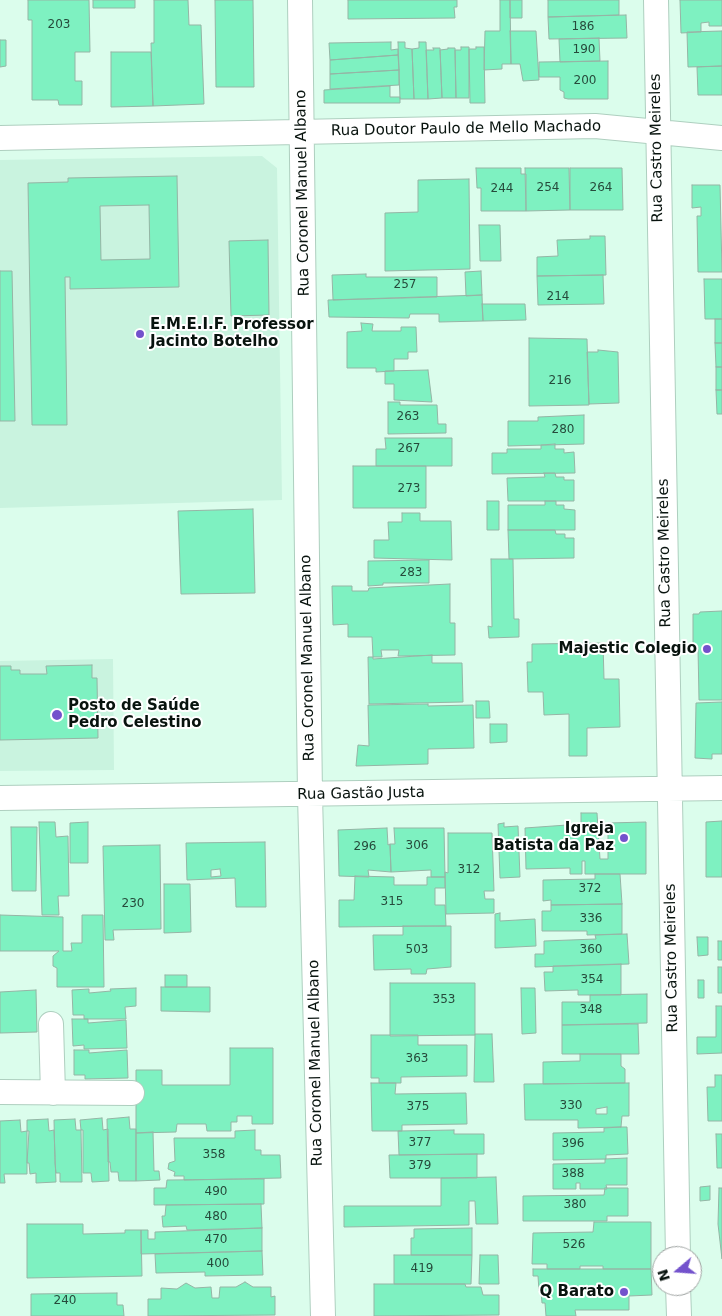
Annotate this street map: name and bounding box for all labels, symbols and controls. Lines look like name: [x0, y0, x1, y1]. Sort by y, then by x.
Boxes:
house number: 203: [48, 18, 70, 32]
house number: 186: [572, 20, 594, 34]
house number: 190: [573, 43, 595, 57]
street label: Rua Castro Meireles: [647, 73, 667, 223]
house number: 200: [574, 74, 596, 88]
street label: Rua Coronel Manuel Albano: [292, 90, 314, 296]
street label: Rua Doutor Paulo de Mello Machado: [331, 118, 601, 140]
house number: 254: [537, 181, 559, 195]
house number: 264: [590, 181, 612, 195]
house number: 244: [491, 182, 513, 196]
house number: 257: [394, 278, 416, 292]
house number: 214: [547, 290, 569, 304]
place label: E.M.E.I.F. Professor Jacinto Botelho: [150, 316, 314, 351]
marker: E.M.E.I.F. Professor Jacinto Botelho: [134, 328, 146, 340]
house number: 216: [549, 374, 571, 388]
house number: 263: [397, 410, 419, 424]
house number: 280: [552, 423, 574, 437]
house number: 267: [398, 442, 420, 456]
street label: Rua Castro Meireles: [655, 478, 675, 628]
house number: 273: [398, 482, 420, 496]
street label: Rua Coronel Manuel Albano: [297, 555, 319, 761]
house number: 283: [400, 566, 422, 580]
place label: Majestic Colegio: [558, 640, 697, 658]
marker: Majestic Colegio: [701, 643, 713, 655]
place label: Posto de Saúde Pedro Celestino: [68, 697, 202, 732]
marker: Posto de Saúde Pedro Celestino: [50, 708, 64, 722]
street label: Rua Gastão Justa: [297, 784, 425, 804]
place label: Igreja Batista da Paz: [493, 820, 614, 855]
marker: Igreja Batista da Paz: [618, 832, 630, 844]
house number: 306: [406, 839, 428, 853]
house number: 296: [354, 840, 376, 854]
house number: 312: [458, 863, 480, 877]
house number: 372: [579, 882, 601, 896]
street label: Rua Castro Meireles: [662, 883, 682, 1033]
house number: 315: [381, 895, 403, 909]
house number: 230: [122, 897, 144, 911]
house number: 336: [580, 912, 602, 926]
house number: 503: [406, 943, 428, 957]
house number: 360: [580, 943, 602, 957]
street label: Rua Coronel Manuel Albano: [305, 960, 327, 1166]
house number: 354: [581, 973, 603, 987]
house number: 353: [433, 993, 455, 1007]
house number: 348: [580, 1003, 602, 1017]
house number: 363: [406, 1052, 428, 1066]
house number: 330: [560, 1099, 582, 1113]
house number: 375: [407, 1100, 429, 1114]
house number: 377: [409, 1136, 431, 1150]
house number: 396: [562, 1137, 584, 1151]
house number: 358: [203, 1148, 225, 1162]
house number: 379: [409, 1159, 431, 1173]
house number: 388: [562, 1167, 584, 1181]
house number: 490: [205, 1185, 227, 1199]
house number: 380: [564, 1198, 586, 1212]
house number: 480: [205, 1210, 227, 1224]
house number: 470: [205, 1233, 227, 1247]
house number: 526: [563, 1238, 585, 1252]
north arrow: [652, 1246, 702, 1296]
house number: 400: [207, 1257, 229, 1271]
house number: 419: [411, 1262, 433, 1276]
text: N: [654, 1267, 673, 1283]
place label: Q Barato: [539, 1283, 614, 1301]
marker: Q Barato: [618, 1286, 630, 1298]
house number: 240: [54, 1294, 76, 1308]

